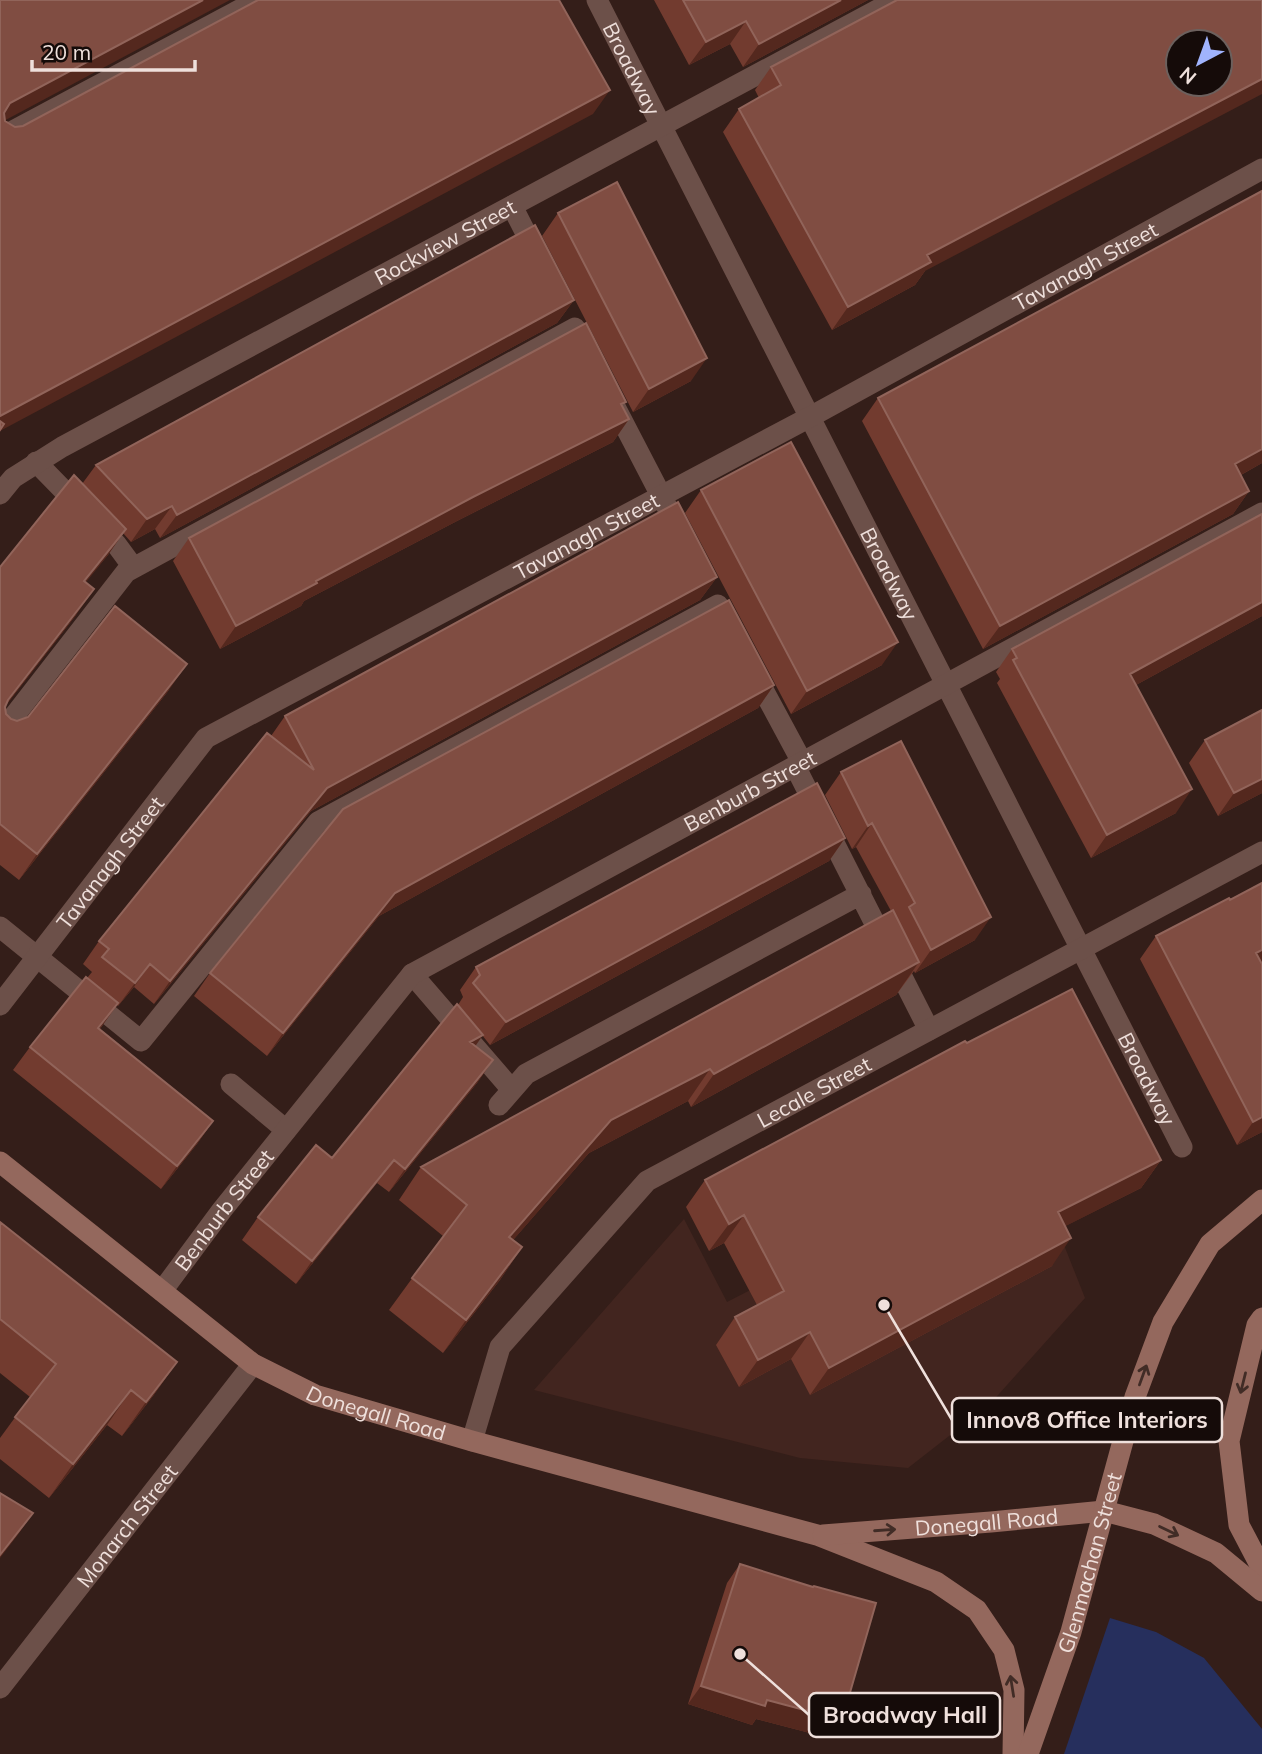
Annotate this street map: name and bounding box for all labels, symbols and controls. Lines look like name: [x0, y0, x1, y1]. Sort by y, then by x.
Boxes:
street label: Broadway: [598, 18, 666, 119]
scale bar: [32, 28, 194, 72]
north arrow: [1164, 28, 1234, 98]
text: 20 m: [42, 39, 91, 65]
text: N: [1175, 62, 1201, 90]
street label: Rockview Street: [370, 193, 520, 290]
street label: Tavanagh Street: [1008, 216, 1162, 316]
street label: Tavanagh Street: [509, 487, 663, 585]
street label: Broadway: [855, 523, 924, 624]
street label: Benburb Street: [679, 744, 820, 837]
street label: Tavanagh Street: [51, 791, 169, 934]
street label: Broadway: [1113, 1028, 1182, 1130]
street label: Lecale Street: [752, 1051, 875, 1133]
street label: Benburb Street: [169, 1144, 279, 1276]
one-way arrow: [1138, 1364, 1151, 1386]
one-way arrow: [1236, 1371, 1249, 1394]
street label: Donegall Road: [302, 1380, 449, 1446]
callout: Innov8 Office Interiors: [952, 1398, 1222, 1442]
text: Innov8 Office Interiors: [966, 1405, 1208, 1434]
street label: Monarch Street: [71, 1459, 183, 1592]
street label: Glenmachan Street: [1052, 1470, 1127, 1657]
street label: Donegall Road: [914, 1503, 1059, 1541]
one-way arrow: [873, 1523, 896, 1536]
one-way arrow: [1158, 1524, 1179, 1538]
one-way arrow: [1005, 1675, 1018, 1698]
callout: Broadway Hall: [809, 1693, 1000, 1737]
text: Broadway Hall: [823, 1700, 987, 1729]

